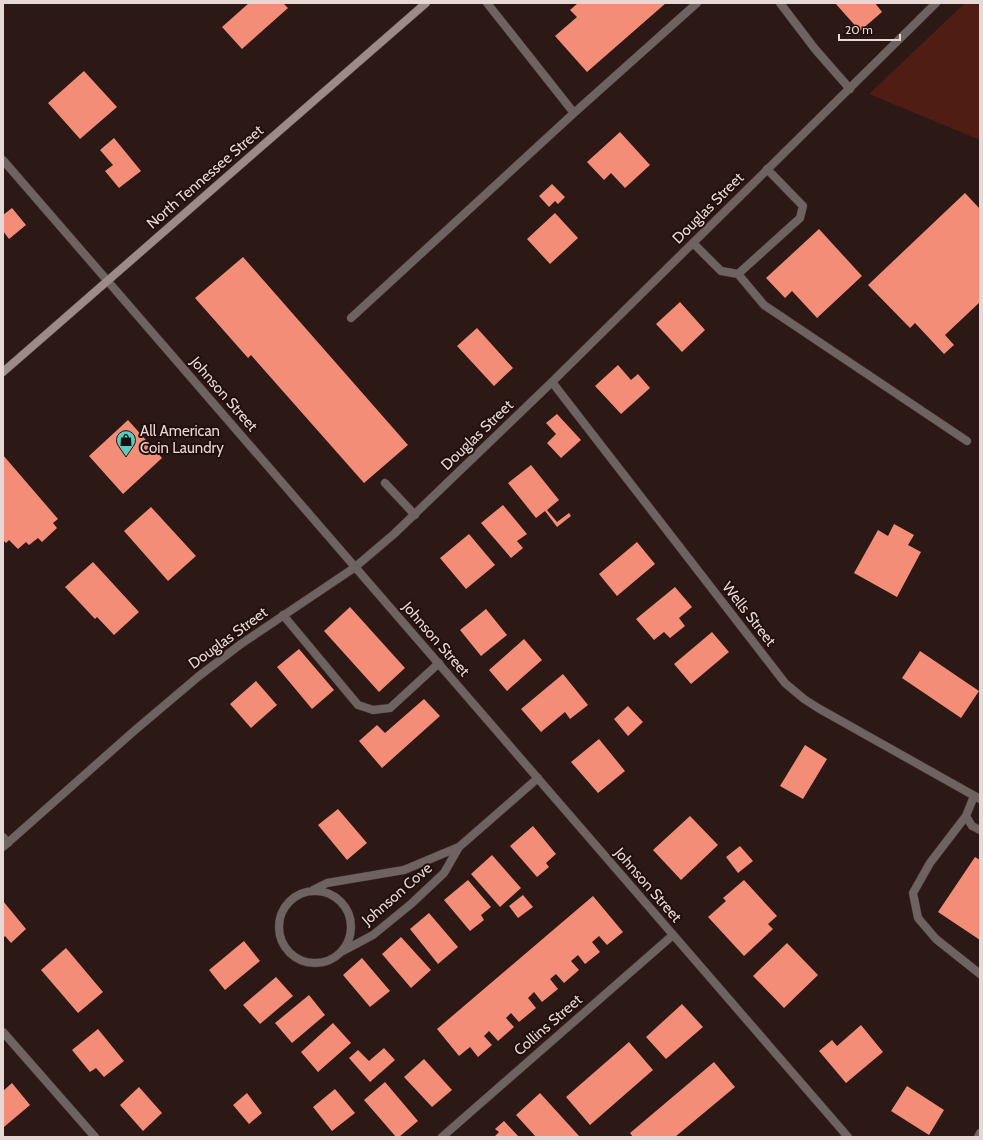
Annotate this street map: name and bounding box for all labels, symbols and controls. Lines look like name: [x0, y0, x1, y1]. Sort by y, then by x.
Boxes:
scale bar: [839, 16, 900, 42]
text: 20 m: [845, 22, 873, 37]
street label: North Tennessee Street: [143, 121, 267, 233]
street label: Douglas Street: [669, 169, 747, 247]
street label: Johnson Street: [186, 352, 261, 435]
street label: Douglas Street: [437, 396, 517, 474]
place label: All American Coin Laundry: [140, 422, 224, 457]
shop icon: All American Coin Laundry: [115, 429, 137, 457]
street label: Wells Street: [718, 578, 780, 650]
street label: Johnson Street: [398, 597, 473, 680]
street label: Douglas Street: [185, 603, 271, 673]
street label: Johnson Street: [610, 843, 685, 926]
street label: Johnson Cove: [358, 859, 436, 930]
street label: Collins Street: [510, 991, 586, 1059]

